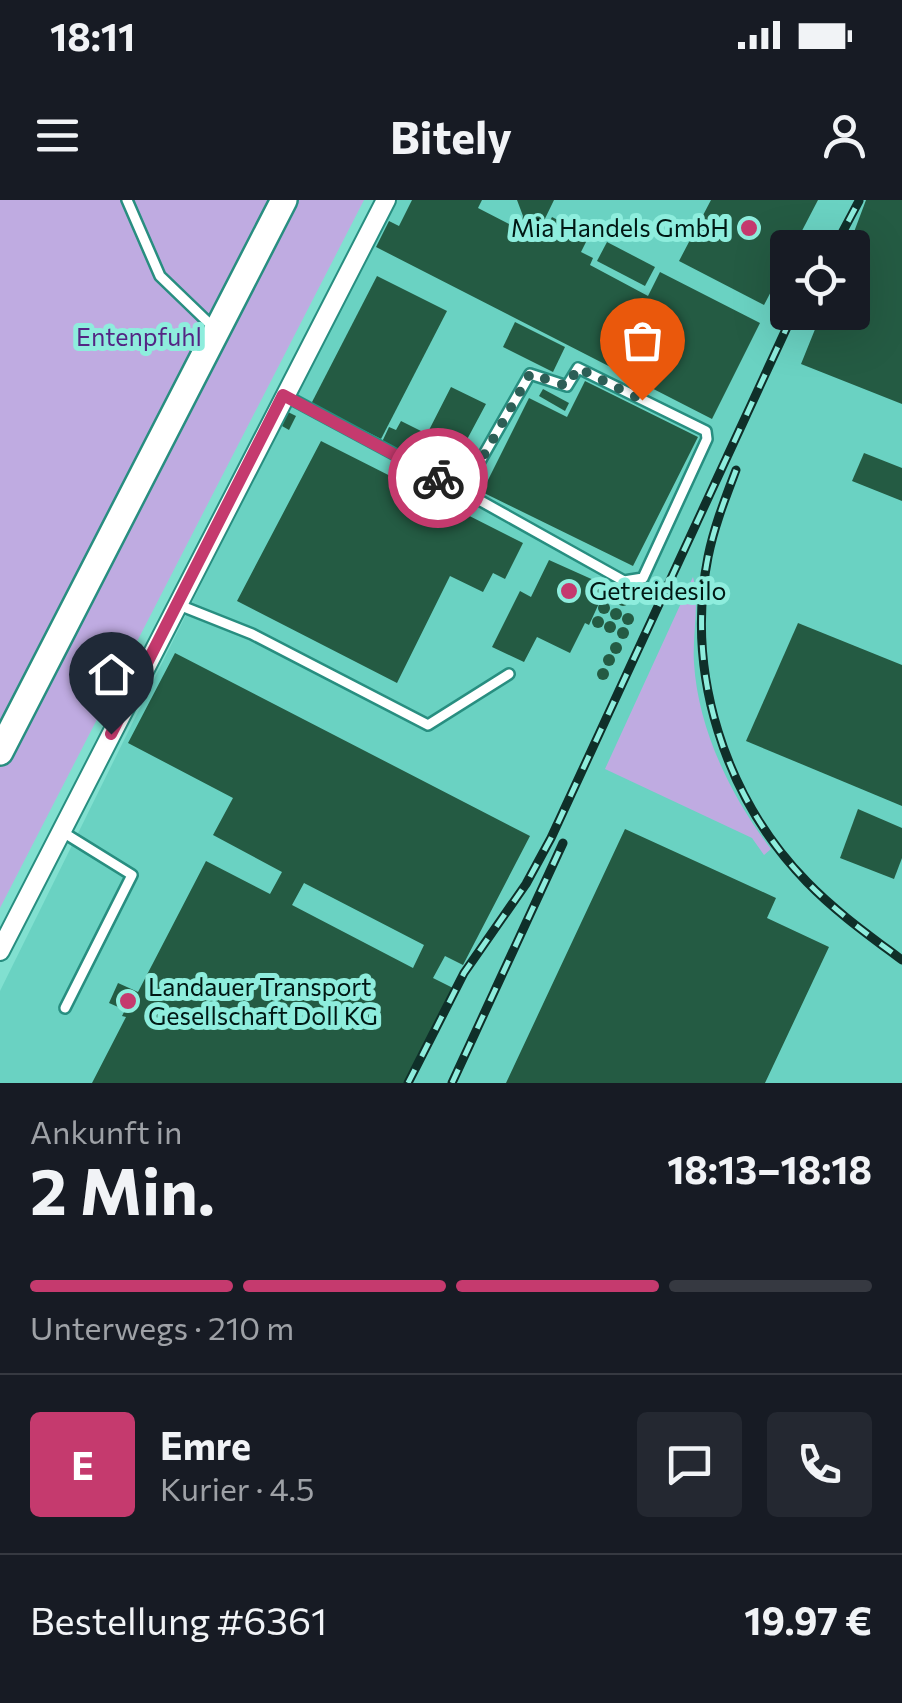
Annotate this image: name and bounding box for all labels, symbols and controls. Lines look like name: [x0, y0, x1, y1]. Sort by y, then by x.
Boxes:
text: 18:11: [50, 12, 135, 59]
icon: menu: [30, 108, 85, 163]
text: Bitely: [390, 108, 512, 163]
icon: person: [817, 108, 872, 163]
place label: Mia Handels GmbH: [511, 212, 729, 242]
marker: Mia Handels GmbH: [738, 217, 760, 239]
map controls: [770, 230, 870, 330]
button: locate: [770, 230, 870, 330]
pin: [600, 298, 685, 401]
icon: bag: [615, 313, 670, 368]
park label: Entenpfuhl: [76, 321, 202, 351]
courier: [388, 428, 488, 528]
icon: bike: [411, 451, 466, 506]
place label: Getreidesilo: [589, 575, 726, 605]
marker: Getreidesilo: [558, 580, 580, 602]
pin: [69, 632, 154, 735]
icon: home: [84, 647, 139, 702]
place label: Landauer Transport Gesellschaft Doll KG: [148, 971, 378, 1030]
marker: Landauer Transport Gesellschaft Doll KG: [117, 990, 139, 1012]
text: Ankunft in: [30, 1111, 182, 1151]
text: 18:13–18:18: [667, 1145, 872, 1192]
text: 2 Min.: [30, 1149, 215, 1228]
text: Unterwegs · 210 m: [30, 1307, 294, 1347]
button: chat: [637, 1412, 742, 1517]
button: phone: [767, 1412, 872, 1517]
text: Emre: [160, 1421, 251, 1468]
text: E: [71, 1441, 94, 1488]
text: Kurier · 4.5: [160, 1468, 314, 1508]
text: Bestellung #6361: [30, 1596, 327, 1643]
text: 19.97 €: [744, 1596, 872, 1643]

